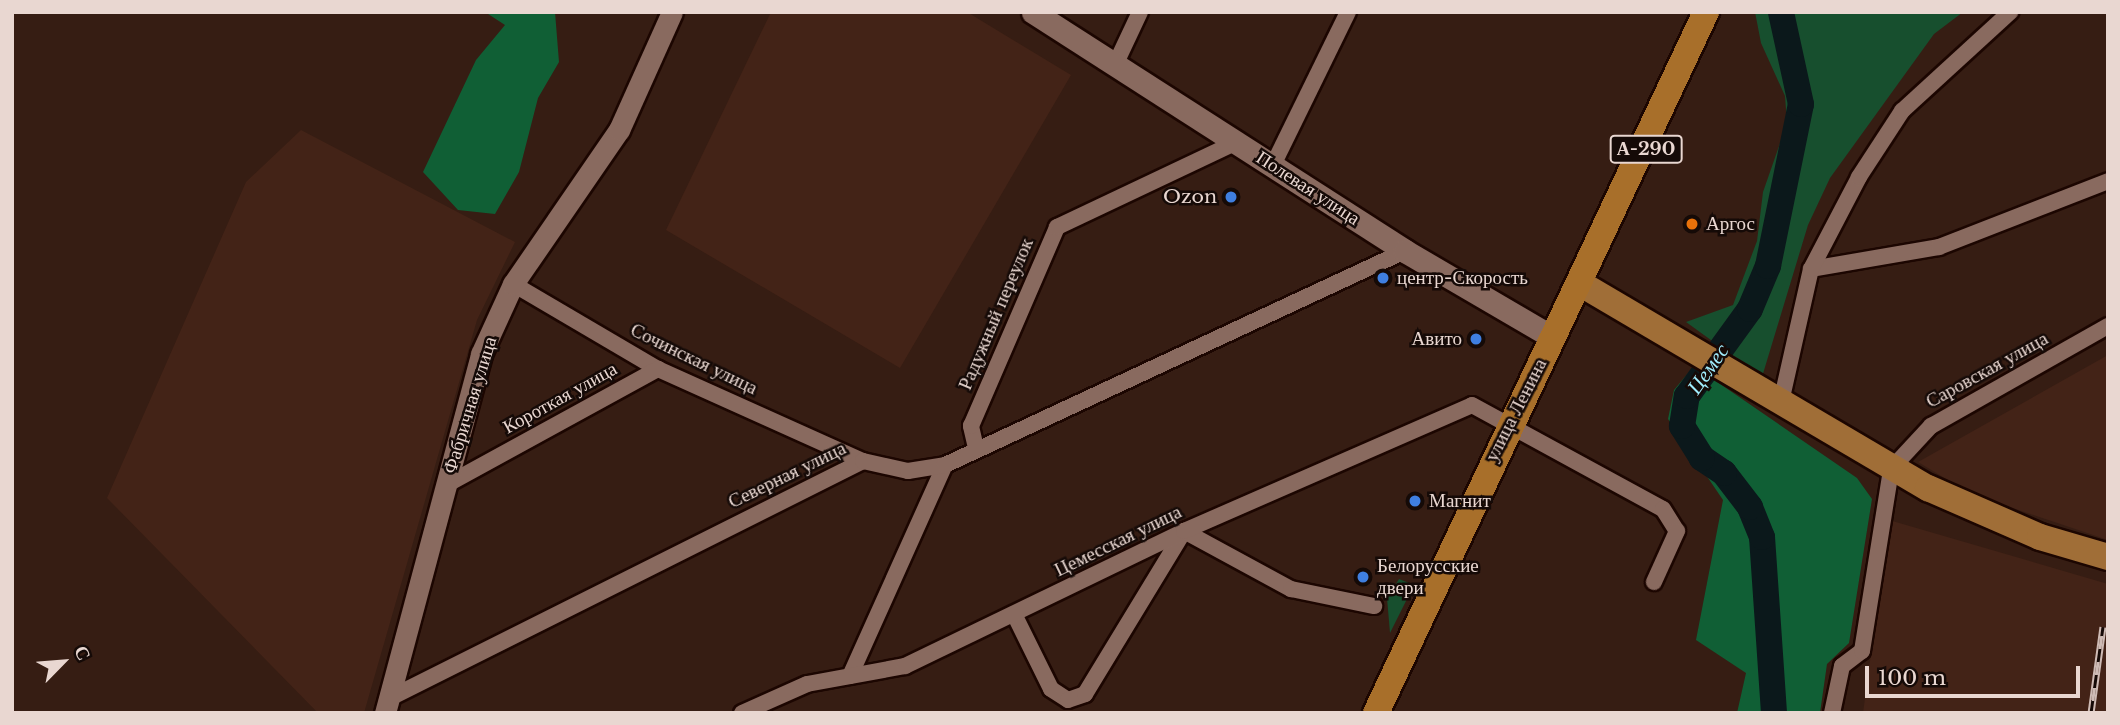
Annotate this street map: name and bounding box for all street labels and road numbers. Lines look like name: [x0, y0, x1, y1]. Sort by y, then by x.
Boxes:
road number: А-290: [1609, 134, 1683, 164]
street label: Полевая улица: [1252, 146, 1364, 230]
street label: Радужный переулок: [954, 235, 1038, 393]
street label: Сочинская улица: [627, 318, 761, 400]
street label: Саровская улица: [1922, 327, 2052, 413]
street label: Фабричная улица: [438, 334, 502, 476]
street label: улица Ленина: [1480, 355, 1552, 465]
street label: Короткая улица: [499, 357, 621, 439]
street label: Северная улица: [725, 437, 849, 513]
street label: Цемесская улица: [1051, 500, 1185, 582]

